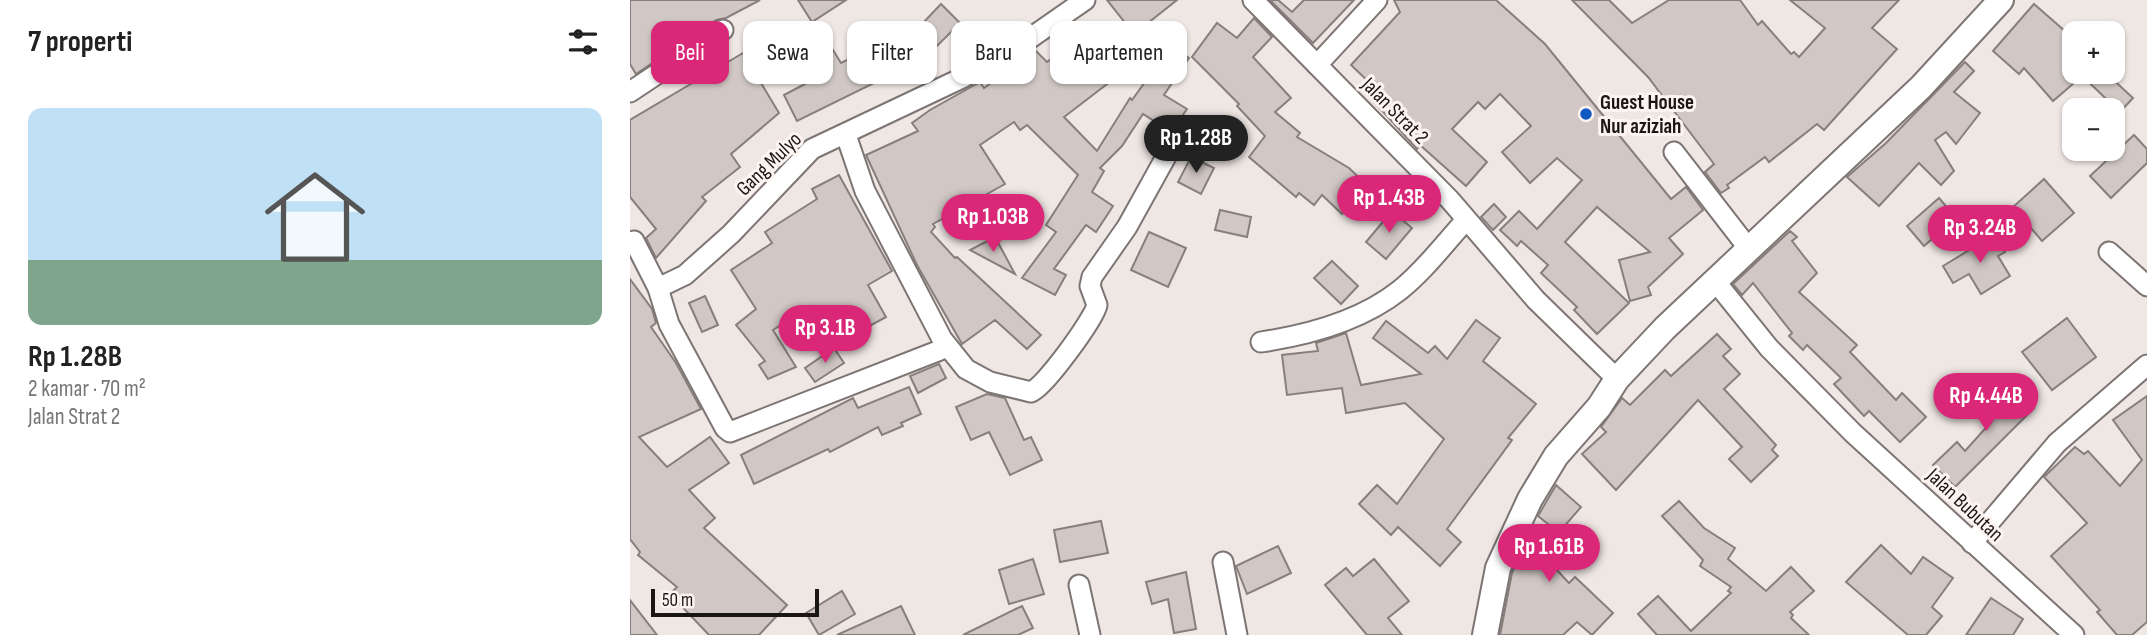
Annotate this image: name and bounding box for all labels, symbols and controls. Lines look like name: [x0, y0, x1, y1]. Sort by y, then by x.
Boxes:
chip: Beli: [651, 21, 729, 84]
chip: Sewa: [743, 21, 833, 84]
chip: Filter: [847, 21, 937, 84]
chip: Baru: [951, 21, 1036, 84]
chip: Apartemen: [1050, 21, 1187, 84]
map controls: [2062, 21, 2125, 161]
button: +: [2062, 21, 2125, 84]
icon: filters: [564, 23, 602, 61]
text: 7 properti: [28, 24, 132, 60]
street label: Jalan Strat 2: [1356, 72, 1434, 150]
place label: Guest House Nur aziziah: [1600, 90, 1694, 139]
button: −: [2062, 98, 2125, 161]
marker: Guest House Nur aziziah: [1578, 106, 1594, 122]
pin: Rp 1.28B: [1124, 116, 1268, 175]
text: Rp 1.28B: [1160, 124, 1232, 152]
street label: Gang Mulyo: [731, 127, 807, 201]
icon: home: [252, 154, 378, 280]
pin: Rp 1.43B: [1317, 176, 1461, 235]
text: Rp 1.43B: [1353, 184, 1425, 212]
pin: Rp 1.03B: [921, 194, 1065, 254]
text: Rp 1.03B: [957, 203, 1029, 231]
pin: Rp 3.24B: [1908, 205, 2052, 265]
text: Rp 3.24B: [1944, 214, 2016, 242]
pin: Rp 3.1B: [760, 306, 890, 365]
text: Rp 3.1B: [795, 314, 855, 342]
text: Rp 1.28B: [28, 339, 122, 375]
pin: Rp 4.44B: [1914, 374, 2058, 433]
text: 2 kamar · 70 m²: [28, 375, 146, 403]
text: Rp 4.44B: [1949, 382, 2023, 410]
text: Jalan Strat 2: [28, 403, 120, 431]
street label: Jalan Bubutan: [1921, 463, 2009, 547]
pin: Rp 1.61B: [1477, 524, 1621, 584]
text: Rp 1.61B: [1514, 533, 1584, 561]
scale bar: [651, 586, 819, 618]
text: 50 m: [662, 589, 693, 612]

